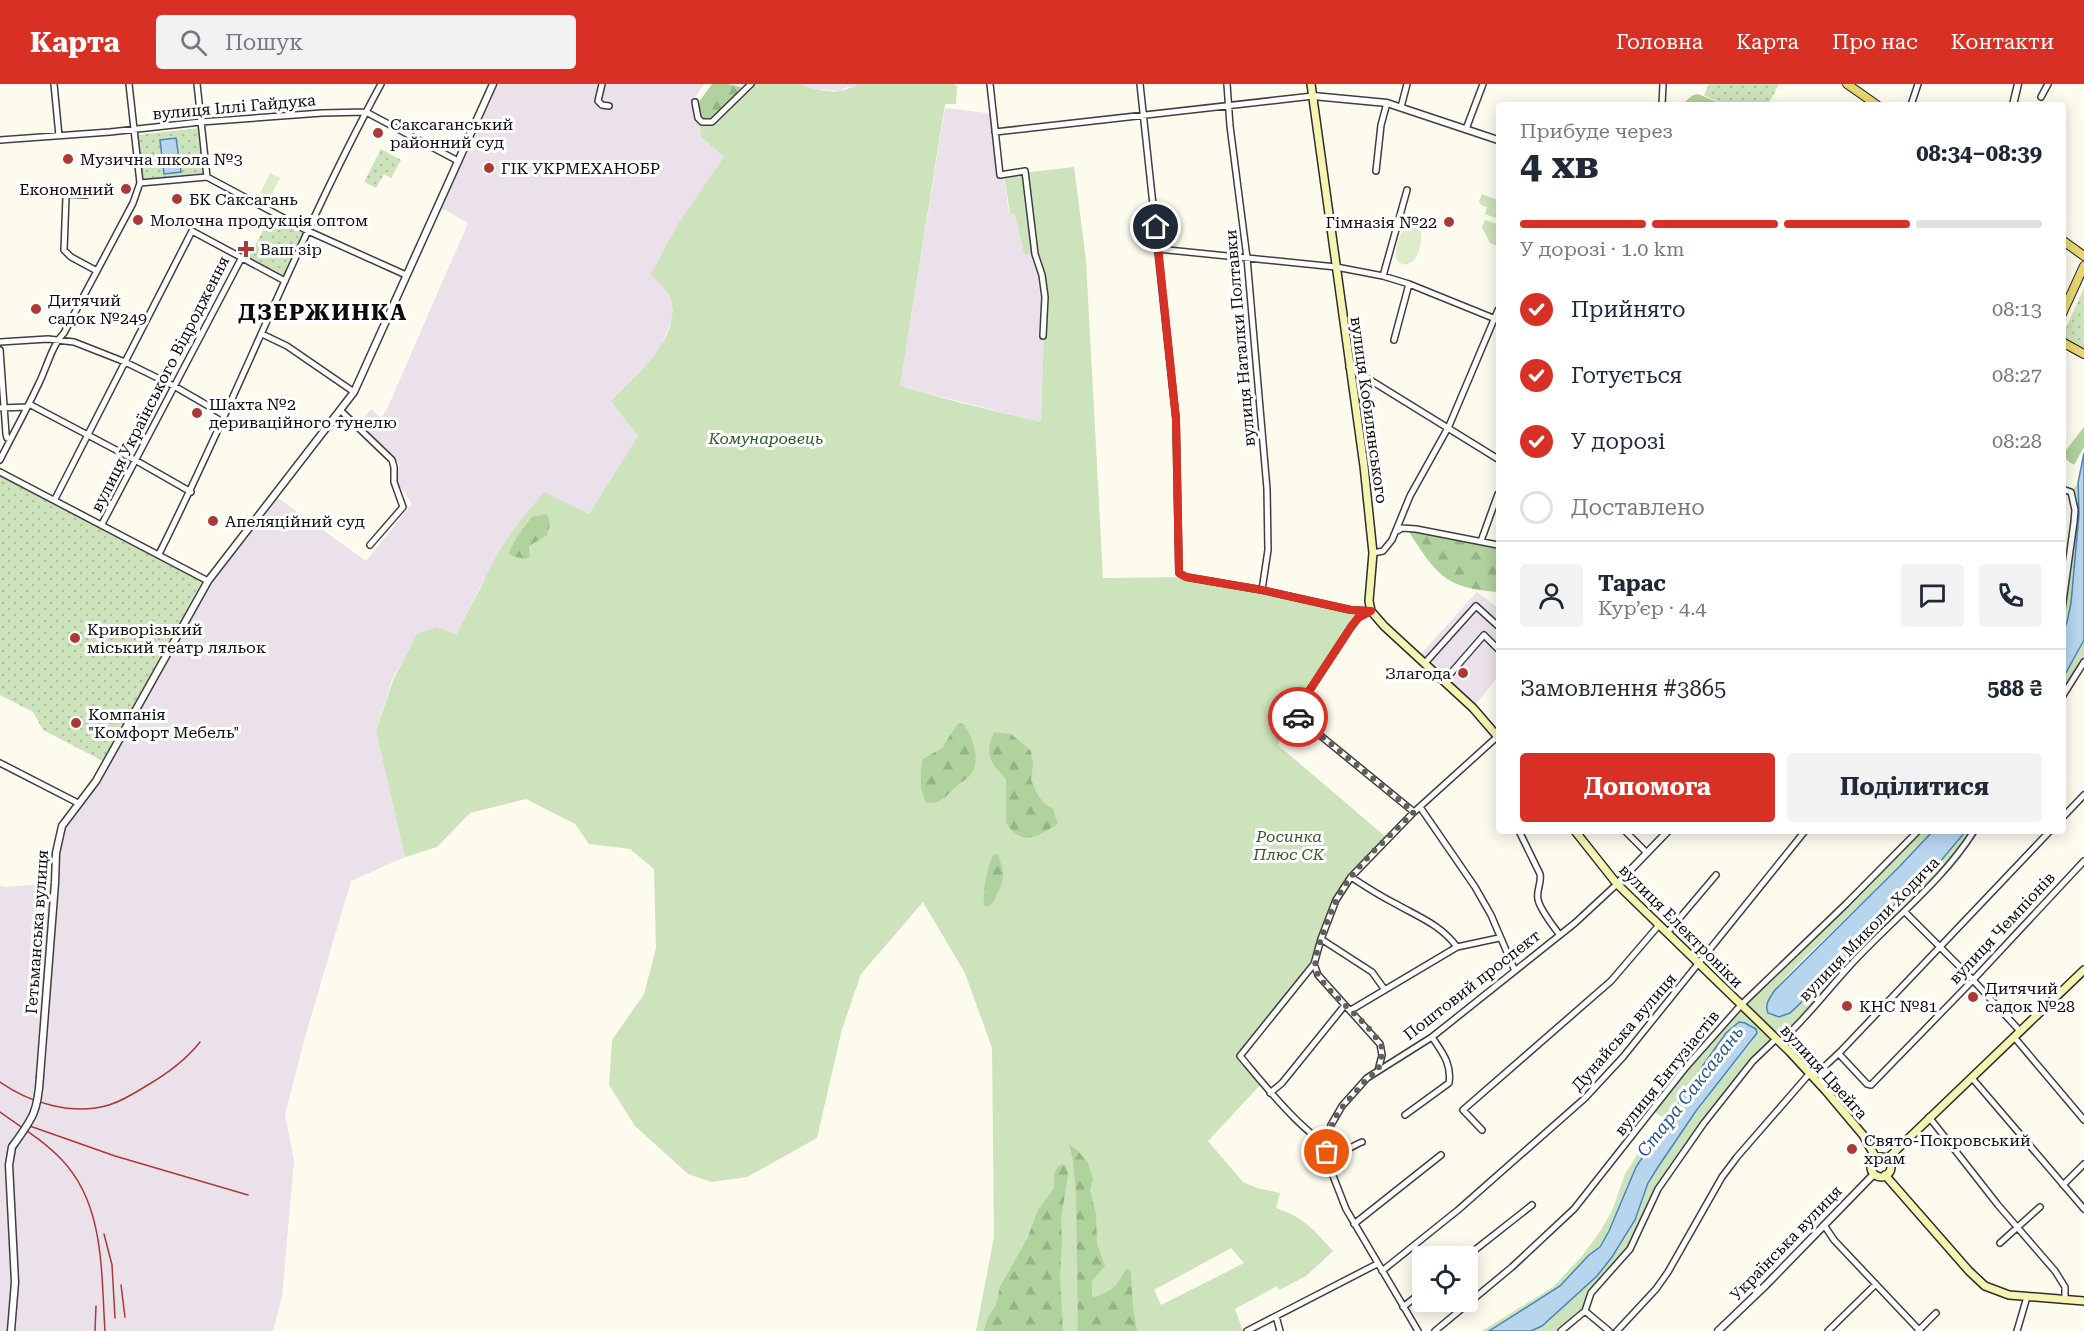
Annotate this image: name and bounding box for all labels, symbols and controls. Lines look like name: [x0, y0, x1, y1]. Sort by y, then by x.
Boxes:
search box: [156, 15, 576, 69]
text: Карта: [30, 26, 120, 59]
icon: search: [177, 26, 210, 59]
text: Пошук: [225, 30, 303, 55]
text: Головна: [1616, 30, 1703, 54]
text: Карта: [1736, 30, 1799, 54]
text: Про нас: [1832, 30, 1918, 54]
text: Контакти: [1951, 30, 2054, 54]
street label: вулиця Іллі Гайдука: [152, 90, 317, 124]
place label: Саксаганський районний суд: [390, 115, 514, 152]
text: Прибуде через: [1520, 119, 1673, 143]
marker: Саксаганський районний суд: [371, 126, 385, 140]
text: 08:34–08:39: [1916, 141, 2042, 166]
text: 4 хв: [1520, 142, 1599, 188]
place label: Музична школа №3: [80, 150, 243, 169]
marker: Музична школа №3: [61, 152, 75, 166]
place label: ГІК УКРМЕХАНОБР: [501, 159, 660, 178]
marker: ГІК УКРМЕХАНОБР: [482, 161, 496, 175]
place label: Економний: [19, 180, 114, 199]
marker: Економний: [119, 182, 133, 196]
place label: БК Саксагань: [189, 190, 298, 209]
marker: БК Саксагань: [170, 192, 184, 206]
pin: [1130, 201, 1181, 252]
icon: home: [1139, 210, 1172, 243]
place label: Молочна продукція оптом: [150, 211, 368, 230]
marker: Молочна продукція оптом: [131, 213, 145, 227]
place label: Гімназія №22: [1326, 213, 1437, 232]
marker: Гімназія №22: [1442, 215, 1456, 229]
street label: вулиця Наталки Полтавки: [1221, 229, 1259, 447]
text: У дорозі · 1.0 km: [1520, 237, 1684, 261]
marker: Ваш зір: [237, 240, 255, 258]
place label: Ваш зір: [260, 240, 322, 259]
street label: вулиця Українського Відродження: [87, 253, 233, 515]
place label: Дитячий садок №249: [48, 291, 147, 328]
icon: check: [1520, 293, 1553, 326]
text: Прийнято: [1571, 297, 1686, 322]
text: 08:13: [1992, 297, 2042, 321]
district label: ДЗЕРЖИНКА: [238, 300, 408, 325]
marker: Дитячий садок №249: [29, 302, 43, 316]
street label: вулиця Кобилянського: [1346, 315, 1392, 505]
icon: check: [1520, 359, 1553, 392]
text: Готується: [1571, 363, 1682, 388]
text: 08:27: [1992, 363, 2042, 387]
place label: Шахта №2 дериваційного тунелю: [209, 395, 397, 432]
marker: Шахта №2 дериваційного тунелю: [190, 406, 204, 420]
icon: check: [1520, 425, 1553, 458]
park label: Комунаровець: [708, 429, 823, 448]
text: У дорозі: [1571, 429, 1665, 454]
text: 08:28: [1992, 429, 2042, 453]
text: Доставлено: [1571, 495, 1705, 520]
place label: Апеляційний суд: [225, 512, 365, 531]
marker: Апеляційний суд: [206, 514, 220, 528]
button: person: [1520, 564, 1583, 627]
button: chat: [1901, 564, 1964, 627]
button: phone: [1979, 564, 2042, 627]
text: Тарас: [1598, 571, 1666, 596]
text: Кур’єр · 4.4: [1598, 596, 1707, 620]
place label: Криворізький міський театр ляльок: [87, 620, 266, 657]
marker: Криворізький міський театр ляльок: [68, 631, 82, 645]
place label: Злагода: [1385, 664, 1451, 683]
marker: Злагода: [1456, 666, 1470, 680]
text: Замовлення #3865: [1520, 676, 1726, 701]
text: 588 ₴: [1987, 676, 2042, 701]
courier: [1268, 687, 1328, 747]
icon: car: [1282, 701, 1315, 734]
place label: Компанія "Комфорт Мебель": [88, 705, 239, 742]
marker: Компанія "Комфорт Мебель": [69, 716, 83, 730]
button: Допомога: [1520, 753, 1775, 822]
button: Поділитися: [1787, 753, 2042, 822]
park label: Росинка Плюс СК: [1252, 827, 1325, 864]
street label: Гетьманська вулиця: [22, 849, 52, 1015]
street label: вулиця Миколи Ходича: [1795, 853, 1943, 1005]
street label: вулиця Електроніки: [1615, 860, 1747, 992]
street label: вулиця Чемпіонів: [1945, 868, 2059, 988]
street label: Поштовий проспект: [1400, 926, 1544, 1044]
street label: Дунайська вулиця: [1568, 969, 1680, 1095]
place label: Дитячий садок №28: [1985, 979, 2075, 1016]
marker: Дитячий садок №28: [1966, 990, 1980, 1004]
place label: КНС №81: [1859, 997, 1938, 1016]
marker: КНС №81: [1840, 999, 1854, 1013]
street label: вулиця Ентузіастів: [1611, 1006, 1723, 1140]
water label: Стара Саксагань: [1632, 1021, 1748, 1161]
street label: вулиця Цвейга: [1777, 1021, 1872, 1123]
pin: [1301, 1126, 1352, 1177]
place label: Свято-Покровський храм: [1864, 1131, 2031, 1168]
icon: bag: [1310, 1135, 1343, 1168]
marker: Свято-Покровський храм: [1845, 1142, 1859, 1156]
street label: Українська вулиця: [1726, 1182, 1846, 1304]
map controls: [1412, 1246, 1478, 1312]
button: locate: [1412, 1246, 1478, 1312]

